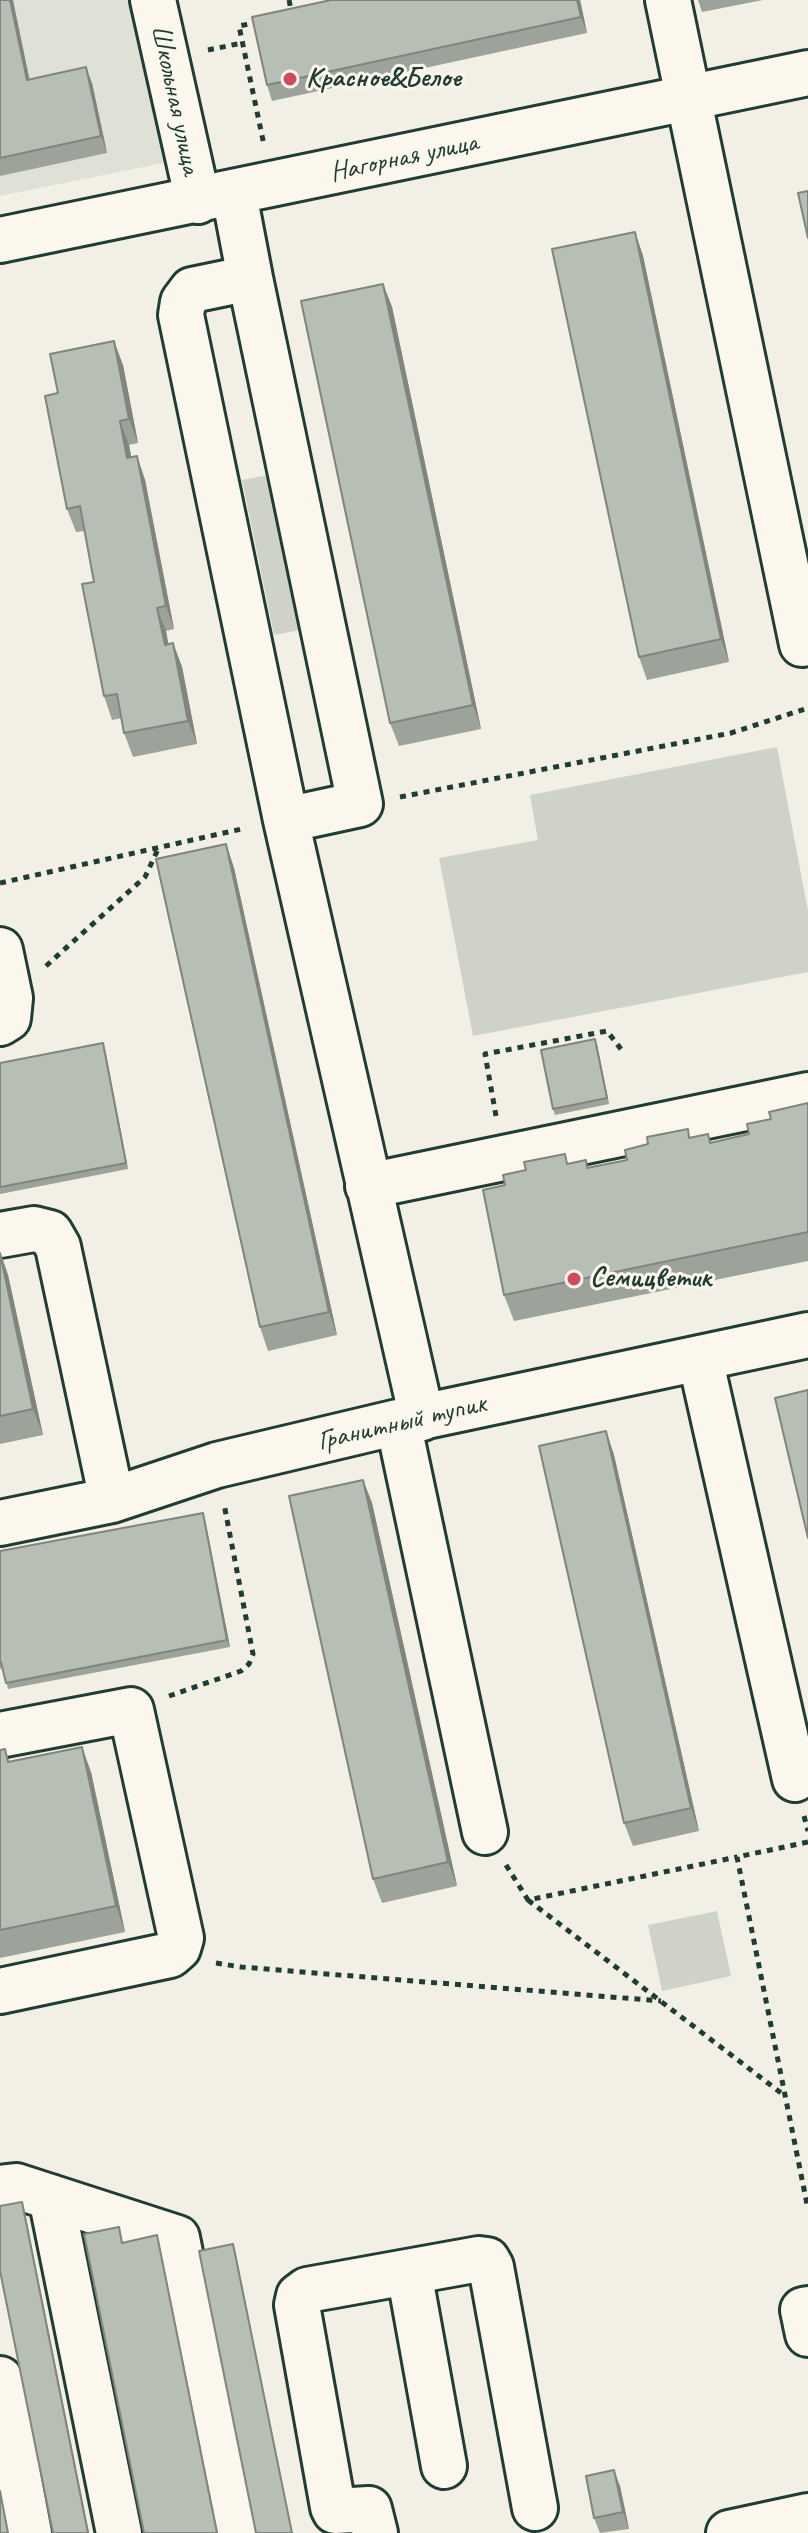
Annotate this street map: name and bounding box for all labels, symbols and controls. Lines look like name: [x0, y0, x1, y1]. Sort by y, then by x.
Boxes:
street label: Школьная улица: [143, 22, 207, 178]
place label: Красное&Белое: [306, 62, 461, 96]
marker: Красное&Белое: [281, 70, 299, 88]
street label: Нагорная улица: [327, 126, 481, 190]
place label: Семицветик: [590, 1262, 711, 1296]
marker: Семицветик: [565, 1270, 583, 1288]
street label: Гранитный тупик: [314, 1387, 490, 1459]

